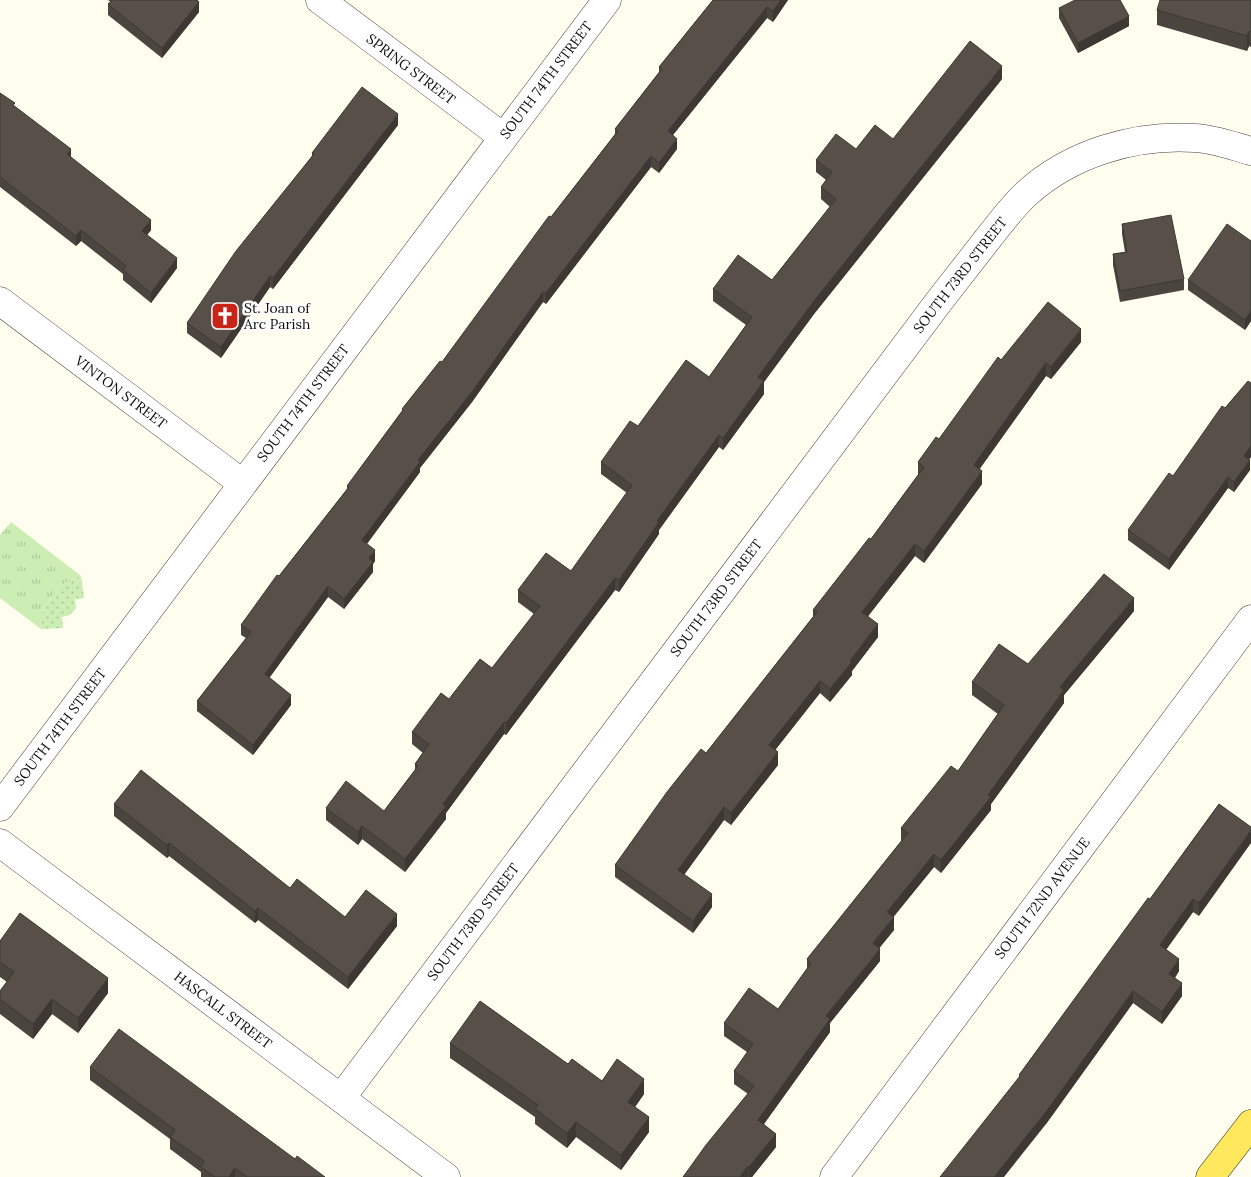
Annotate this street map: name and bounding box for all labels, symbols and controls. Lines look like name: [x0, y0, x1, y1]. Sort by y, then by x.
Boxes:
street label: SOUTH 74TH STREET: [496, 18, 596, 142]
street label: SPRING STREET: [363, 30, 459, 108]
street label: SOUTH 73RD STREET: [909, 213, 1011, 337]
place label: St. Joan of Arc Parish: [243, 299, 311, 333]
church icon: St. Joan of Arc Parish: [210, 301, 240, 331]
street label: SOUTH 74TH STREET: [253, 341, 353, 465]
street label: VINTON STREET: [71, 351, 171, 433]
street label: SOUTH 73RD STREET: [666, 536, 766, 660]
street label: SOUTH 74TH STREET: [10, 665, 110, 789]
street label: SOUTH 72ND AVENUE: [990, 833, 1094, 962]
street label: SOUTH 73RD STREET: [423, 860, 523, 984]
street label: HASCALL STREET: [170, 967, 276, 1053]

